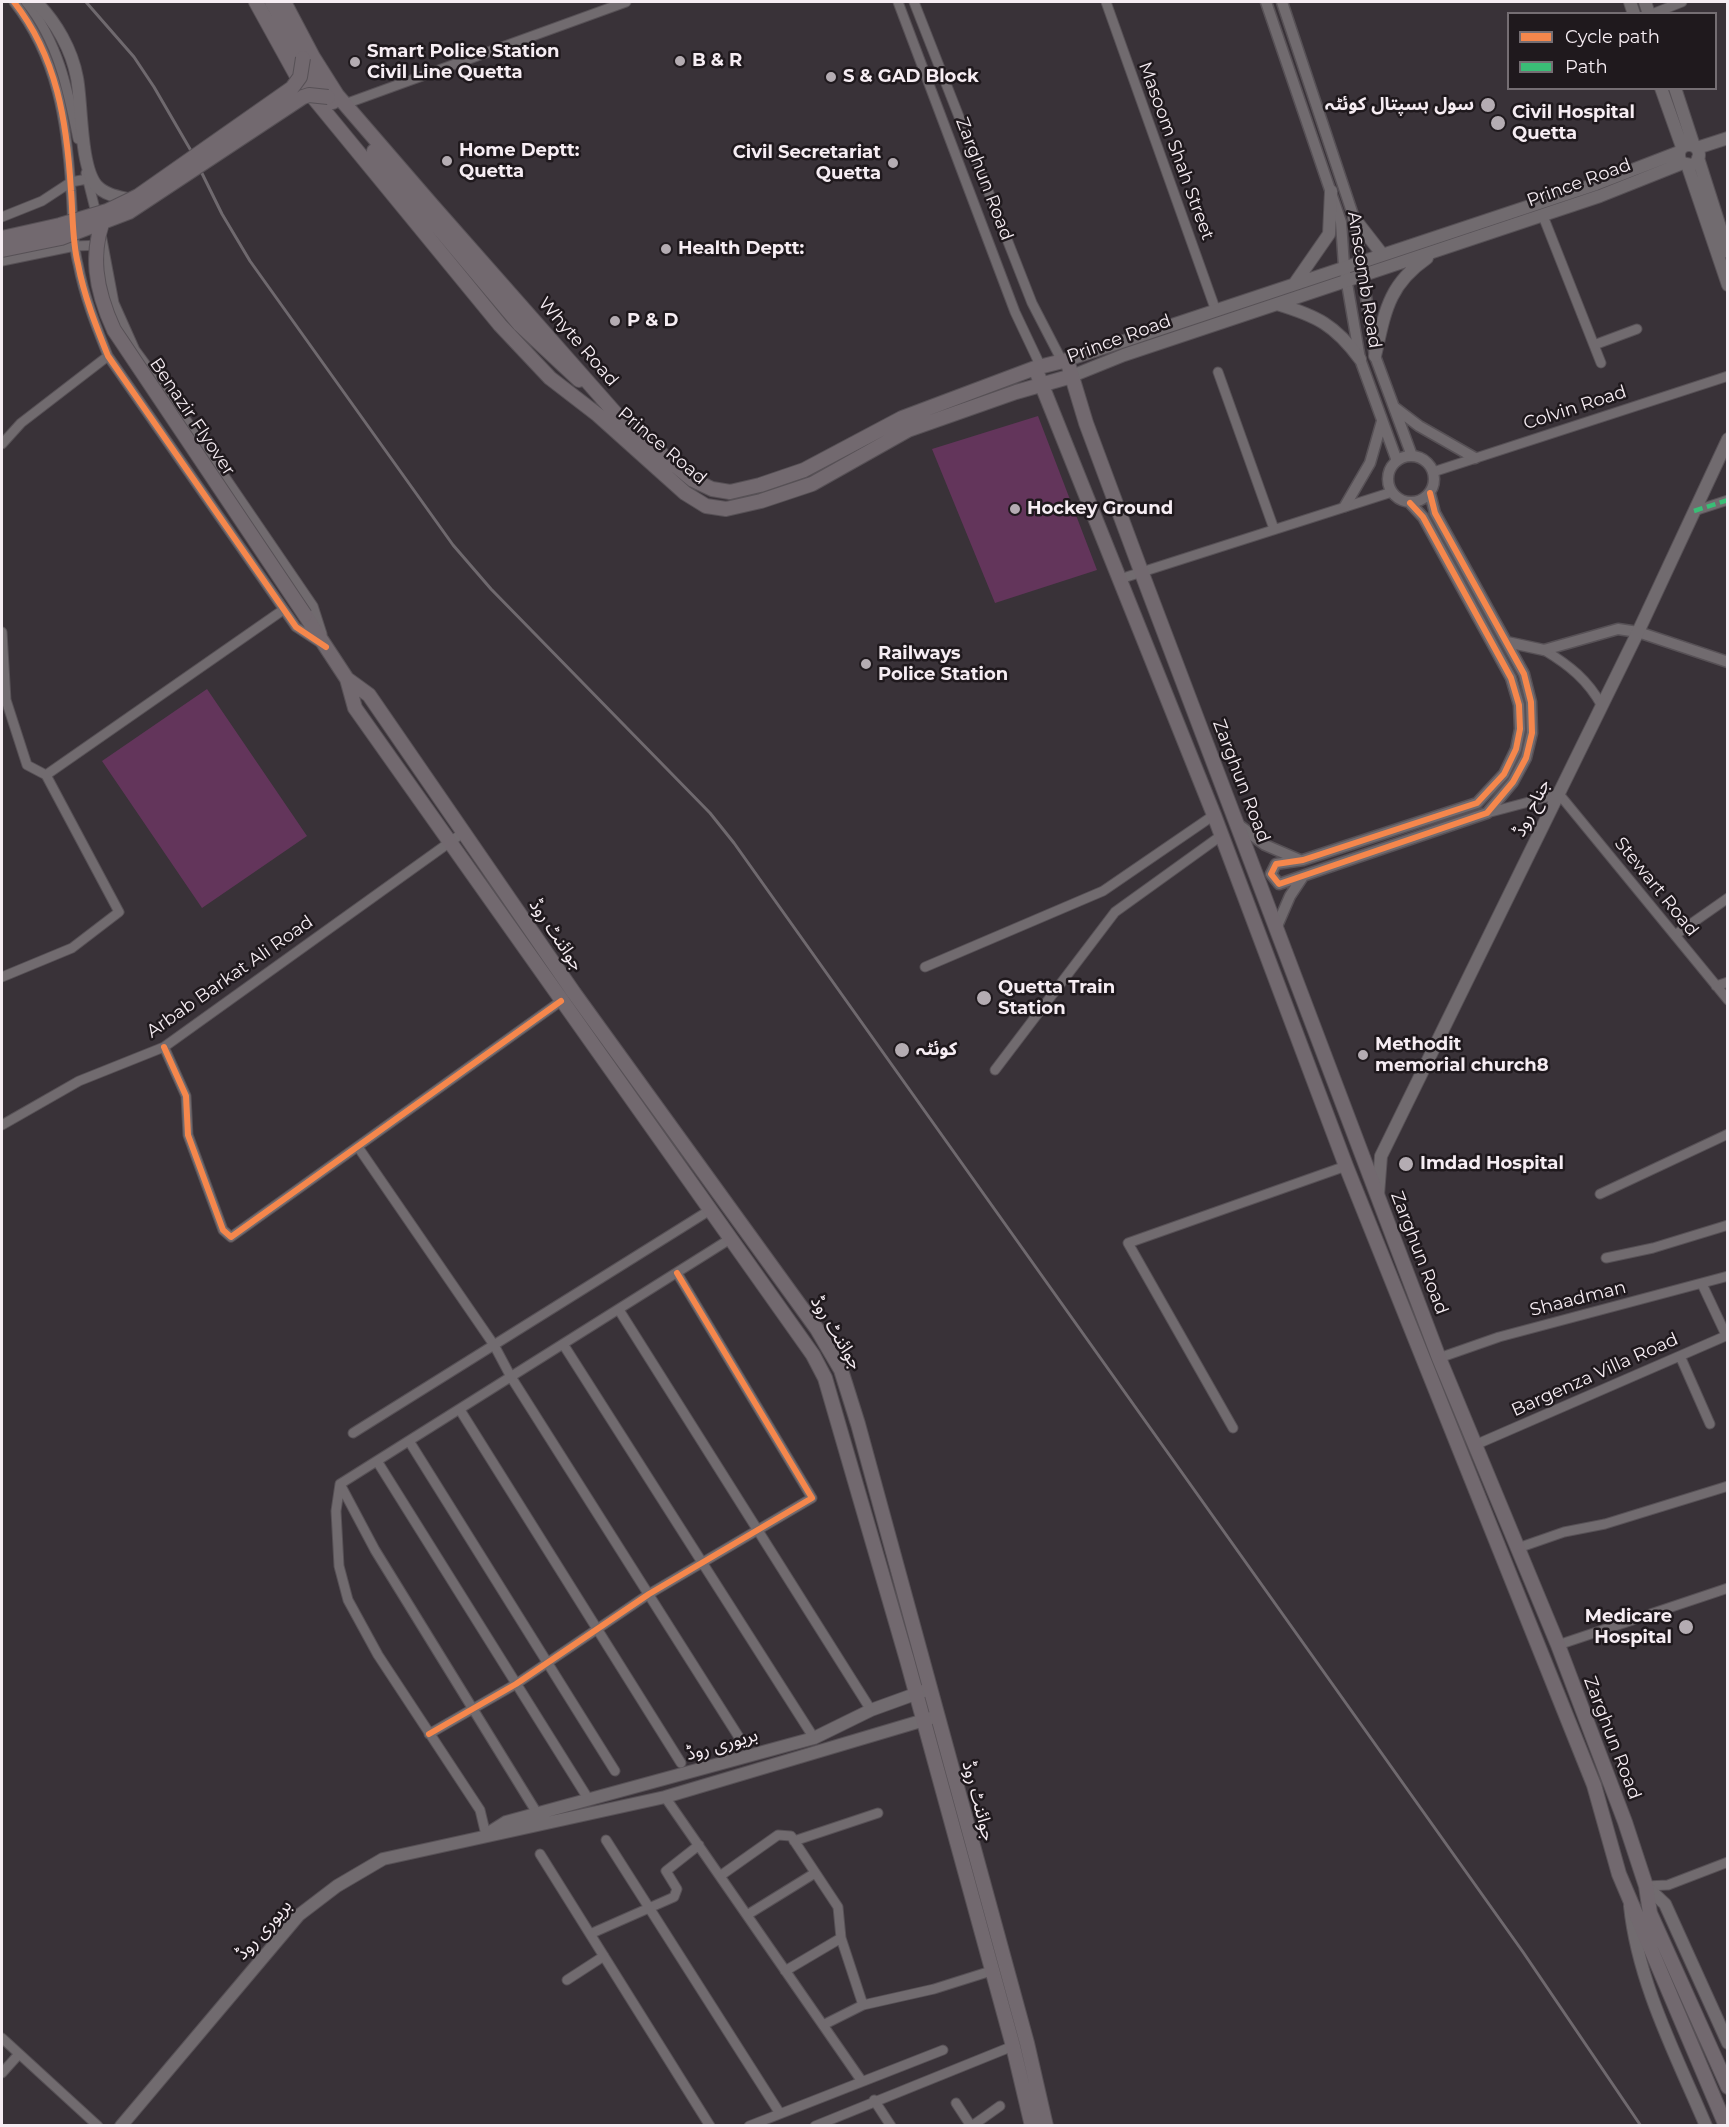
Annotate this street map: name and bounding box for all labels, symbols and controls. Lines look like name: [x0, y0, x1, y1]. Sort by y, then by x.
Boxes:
legend: [1507, 12, 1717, 90]
text: Cycle path: [1565, 26, 1660, 48]
place label: Smart Police Station Civil Line Quetta: [367, 41, 560, 84]
place label: B & R: [692, 50, 742, 72]
marker: B & R: [673, 54, 687, 68]
marker: Smart Police Station Civil Line Quetta: [348, 55, 362, 69]
text: Path: [1565, 56, 1608, 78]
street label: Masoom Shah Street: [1134, 59, 1218, 243]
place label: S & GAD Block: [843, 66, 979, 88]
marker: S & GAD Block: [824, 70, 838, 84]
place label: سول ہسپتال کوئٹہ: [1325, 94, 1474, 116]
marker: سول ہسپتال کوئٹہ: [1479, 96, 1497, 114]
place label: Civil Hospital Quetta: [1512, 102, 1635, 144]
marker: Civil Hospital Quetta: [1489, 114, 1507, 132]
street label: Zarghun Road: [951, 115, 1017, 243]
place label: Home Deptt: Quetta: [459, 140, 580, 182]
place label: Civil Secretariat Quetta: [733, 142, 881, 184]
marker: Home Deptt: Quetta: [440, 154, 454, 168]
street label: Prince Road: [1524, 154, 1634, 212]
marker: Civil Secretariat Quetta: [886, 156, 900, 170]
street label: Anscomb Road: [1343, 210, 1385, 350]
place label: Health Deptt:: [678, 238, 804, 260]
marker: Health Deptt:: [659, 242, 673, 256]
street label: Whyte Road: [533, 293, 623, 391]
place label: P & D: [627, 310, 678, 332]
street label: Prince Road: [1064, 310, 1174, 368]
marker: P & D: [608, 314, 622, 328]
street label: Benazir Flyover: [145, 354, 239, 480]
street label: Colvin Road: [1521, 381, 1629, 435]
street label: Prince Road: [613, 403, 711, 489]
place label: Hockey Ground: [1027, 498, 1173, 520]
marker: Hockey Ground: [1008, 502, 1022, 516]
place label: Railways Police Station: [878, 643, 1008, 686]
marker: Railways Police Station: [859, 657, 873, 671]
street label: Zarghun Road: [1208, 717, 1274, 845]
street label: جناح روڈ: [1509, 776, 1555, 840]
street label: Stewart Road: [1609, 833, 1703, 941]
street label: جوائنٹ روڈ: [524, 895, 588, 975]
street label: Arbab Barkat Ali Road: [142, 911, 318, 1043]
place label: Quetta Train Station: [998, 977, 1115, 1020]
marker: Quetta Train Station: [975, 989, 993, 1007]
place label: Methodit memorial church8: [1375, 1034, 1549, 1076]
place label: کوئٹہ: [916, 1039, 957, 1061]
marker: کوئٹہ: [893, 1041, 911, 1059]
marker: Methodit memorial church8: [1356, 1048, 1370, 1062]
place label: Imdad Hospital: [1420, 1153, 1564, 1175]
marker: Imdad Hospital: [1397, 1155, 1415, 1173]
street label: Zarghun Road: [1386, 1189, 1452, 1317]
street label: Shaadman: [1528, 1277, 1628, 1321]
street label: جوائنٹ روڈ: [806, 1292, 866, 1374]
street label: Bargenza Villa Road: [1508, 1328, 1682, 1422]
place label: Medicare Hospital: [1585, 1606, 1672, 1648]
marker: Medicare Hospital: [1677, 1618, 1695, 1636]
street label: Zarghun Road: [1579, 1674, 1645, 1802]
street label: بریوری روڈ: [684, 1724, 760, 1766]
street label: جوائنٹ روڈ: [957, 1759, 999, 1843]
street label: بریوری روڈ: [231, 1895, 297, 1965]

